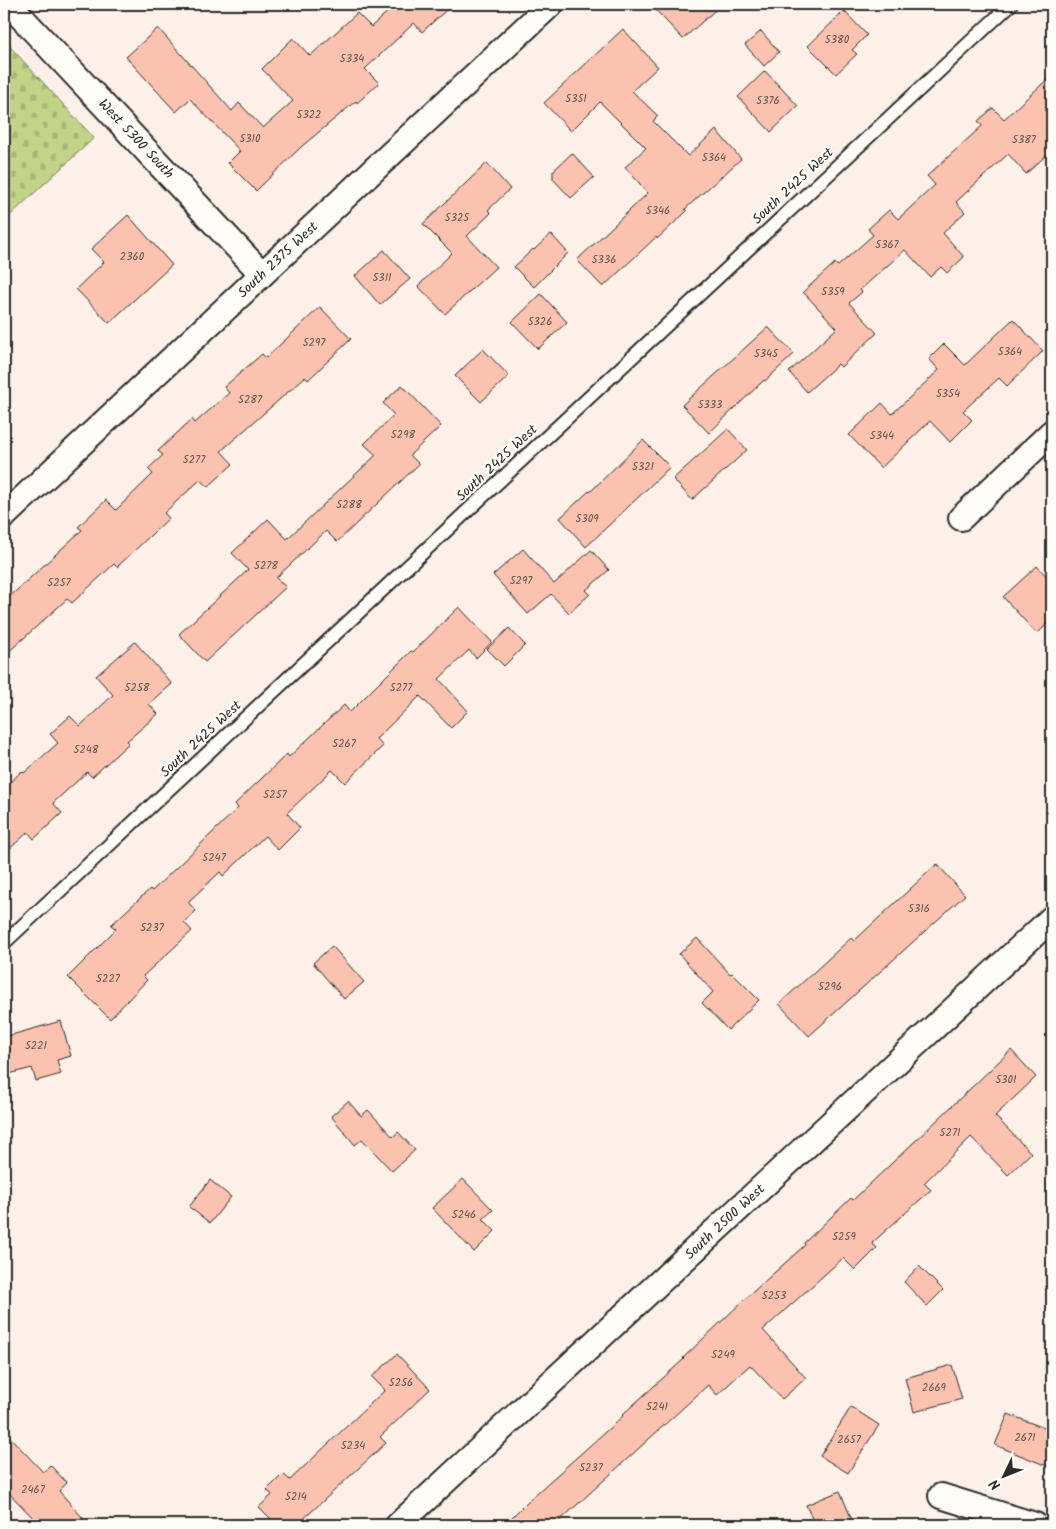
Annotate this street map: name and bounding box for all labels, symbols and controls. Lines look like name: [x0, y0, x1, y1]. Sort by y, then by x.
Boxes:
house number: 5380: [825, 31, 850, 49]
house number: 5334: [340, 50, 364, 68]
house number: 5351: [565, 90, 587, 108]
house number: 5376: [756, 92, 780, 110]
street label: West 5300 South: [93, 94, 179, 184]
house number: 5322: [297, 106, 321, 124]
house number: 5310: [239, 130, 261, 148]
house number: 5387: [1012, 131, 1037, 149]
street label: South 2425 West: [747, 142, 839, 230]
house number: 5364: [702, 149, 726, 167]
house number: 5346: [646, 202, 670, 220]
house number: 5325: [445, 209, 470, 227]
street label: South 2375 West: [233, 216, 324, 303]
house number: 5367: [875, 236, 900, 254]
house number: 2360: [120, 248, 145, 266]
house number: 5336: [592, 251, 616, 269]
house number: 5311: [372, 269, 392, 287]
house number: 5359: [821, 283, 845, 301]
house number: 5326: [528, 313, 552, 331]
house number: 5297: [303, 334, 326, 352]
house number: 5364: [998, 343, 1022, 361]
house number: 5345: [754, 345, 779, 363]
house number: 5354: [936, 385, 960, 403]
house number: 5287: [238, 391, 263, 409]
house number: 5333: [698, 396, 722, 414]
street label: South 2425 West: [451, 419, 543, 507]
house number: 5298: [391, 426, 416, 444]
house number: 5344: [870, 427, 894, 445]
house number: 5277: [183, 451, 206, 469]
house number: 5321: [632, 458, 654, 476]
house number: 5288: [336, 496, 362, 514]
house number: 5309: [575, 510, 599, 528]
house number: 5278: [254, 557, 278, 575]
house number: 5297: [510, 572, 533, 590]
house number: 5257: [47, 574, 72, 592]
house number: 5258: [125, 679, 150, 697]
house number: 5277: [390, 679, 413, 697]
street label: South 2425 West: [155, 695, 247, 783]
house number: 5267: [332, 735, 357, 753]
house number: 5248: [74, 741, 99, 759]
house number: 5257: [263, 786, 288, 804]
house number: 5247: [202, 849, 227, 867]
house number: 5316: [908, 900, 930, 918]
house number: 5237: [140, 919, 165, 937]
house number: 5227: [96, 970, 121, 988]
house number: 5296: [818, 978, 842, 996]
house number: 5221: [25, 1037, 47, 1055]
house number: 5301: [995, 1071, 1017, 1089]
house number: 5271: [940, 1124, 960, 1142]
street label: South 2500 West: [680, 1178, 771, 1265]
house number: 5246: [452, 1206, 476, 1224]
house number: 5259: [832, 1228, 856, 1246]
house number: 5253: [762, 1287, 786, 1305]
house number: 5249: [711, 1346, 735, 1364]
house number: 5256: [389, 1374, 413, 1392]
house number: 2669: [922, 1379, 947, 1397]
house number: 5241: [646, 1398, 668, 1416]
house number: 2671: [1014, 1429, 1036, 1447]
house number: 2657: [837, 1431, 862, 1449]
house number: 5234: [341, 1437, 365, 1455]
north arrow: [978, 1452, 1028, 1502]
house number: 5237: [579, 1459, 604, 1477]
text: N: [984, 1473, 1006, 1495]
house number: 2467: [21, 1481, 46, 1499]
house number: 5214: [285, 1488, 307, 1506]

